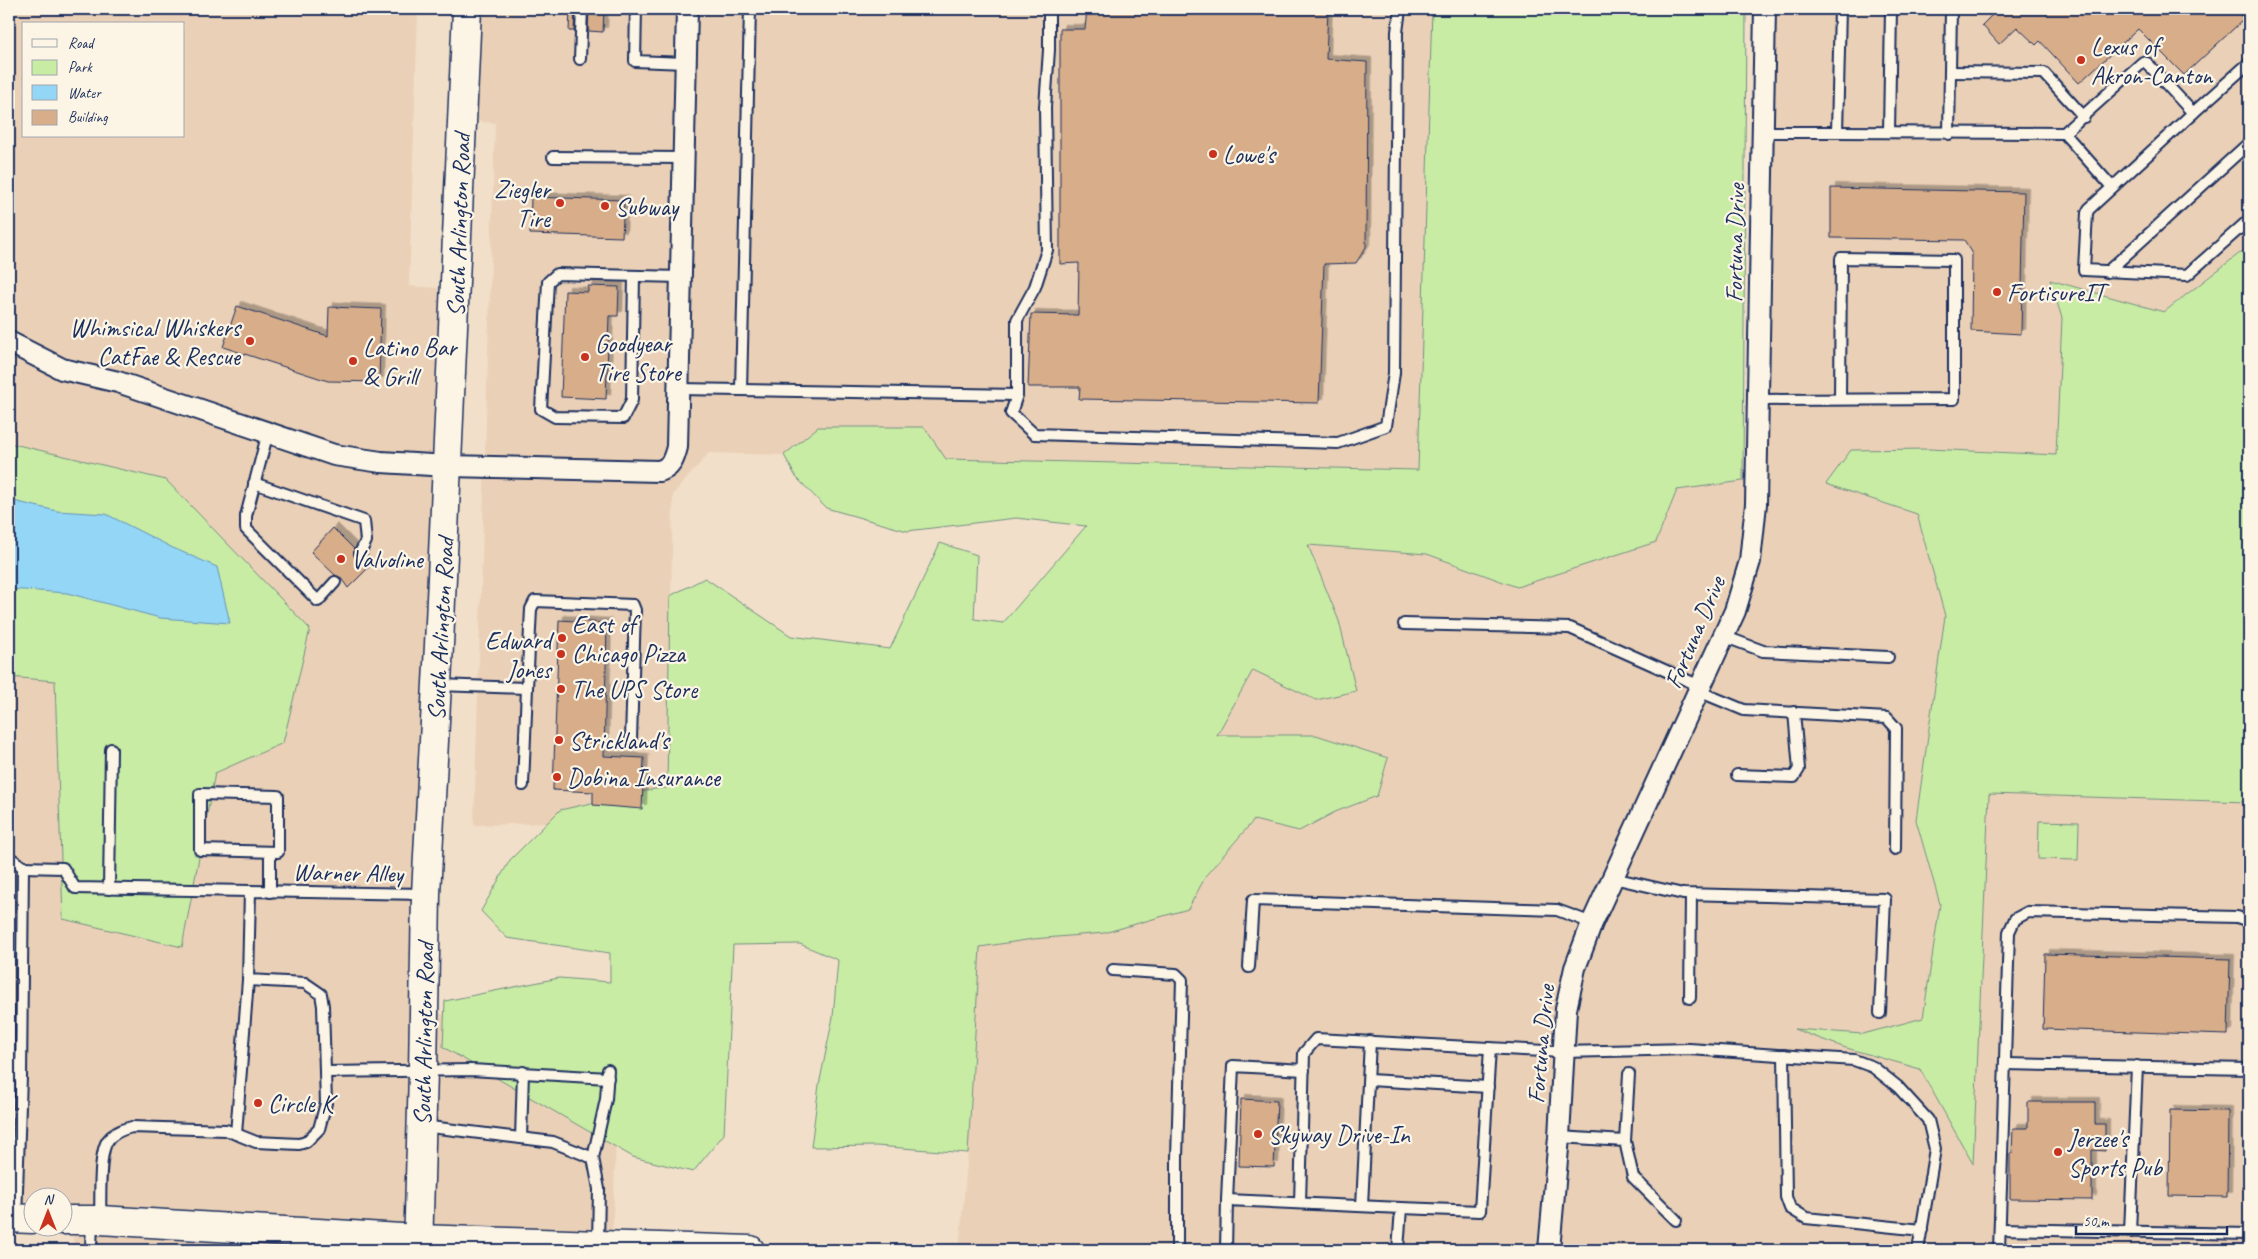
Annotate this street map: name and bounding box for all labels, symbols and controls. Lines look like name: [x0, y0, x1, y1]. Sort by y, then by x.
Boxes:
legend: [22, 22, 185, 138]
place label: Lexus of Akron-Canton: [2091, 31, 2214, 92]
text: Road: [68, 34, 95, 53]
marker: Lexus of Akron-Canton: [2075, 54, 2087, 66]
text: Park: [68, 58, 93, 77]
text: Water: [68, 84, 102, 103]
text: Building: [68, 108, 108, 127]
street label: South Arlington Road: [440, 130, 478, 317]
place label: Lowe's: [1223, 139, 1277, 171]
marker: Lowe's: [1207, 148, 1219, 160]
place label: Ziegler Tire: [494, 174, 552, 235]
street label: Fortuna Drive: [1718, 182, 1752, 303]
place label: Subway: [615, 191, 680, 223]
marker: Ziegler Tire: [554, 197, 566, 209]
marker: Subway: [599, 200, 611, 212]
place label: FortisureIT: [2007, 277, 2111, 309]
marker: FortisureIT: [1991, 286, 2003, 298]
place label: Whimsical Whiskers CatFae & Rescue: [70, 312, 242, 373]
place label: Goodyear Tire Store: [595, 328, 683, 389]
place label: Latino Bar & Grill: [363, 332, 459, 393]
marker: Whimsical Whiskers CatFae & Rescue: [244, 335, 256, 347]
marker: Goodyear Tire Store: [579, 351, 591, 363]
marker: Latino Bar & Grill: [347, 355, 359, 367]
street label: South Arlington Road: [420, 533, 462, 721]
place label: Valvoline: [351, 544, 424, 576]
marker: Valvoline: [335, 553, 347, 565]
street label: Fortuna Drive: [1657, 570, 1734, 693]
place label: East of Chicago Pizza: [572, 609, 687, 670]
place label: Edward Jones: [485, 625, 555, 686]
marker: East of Chicago Pizza: [556, 632, 568, 644]
marker: Edward Jones: [555, 648, 567, 660]
place label: The UPS Store: [571, 674, 699, 706]
marker: The UPS Store: [555, 683, 567, 695]
place label: Strickland's: [569, 725, 671, 757]
marker: Strickland's: [553, 734, 565, 746]
place label: Dobina Insurance: [567, 762, 722, 794]
marker: Dobina Insurance: [551, 771, 563, 783]
street label: Warner Alley: [293, 856, 406, 890]
street label: South Arlington Road: [406, 939, 442, 1126]
street label: Fortuna Drive: [1520, 982, 1562, 1105]
place label: Circle K: [268, 1088, 338, 1120]
marker: Circle K: [252, 1097, 264, 1109]
place label: Skyway Drive-In: [1268, 1119, 1410, 1151]
place label: Jerzee's Sports Pub: [2067, 1123, 2164, 1184]
marker: Skyway Drive-In: [1252, 1128, 1264, 1140]
marker: Jerzee's Sports Pub: [2052, 1146, 2064, 1158]
north arrow: [22, 1186, 72, 1236]
text: N: [44, 1191, 55, 1208]
scale bar: [2076, 1204, 2227, 1236]
text: 50 m: [2083, 1212, 2110, 1231]

